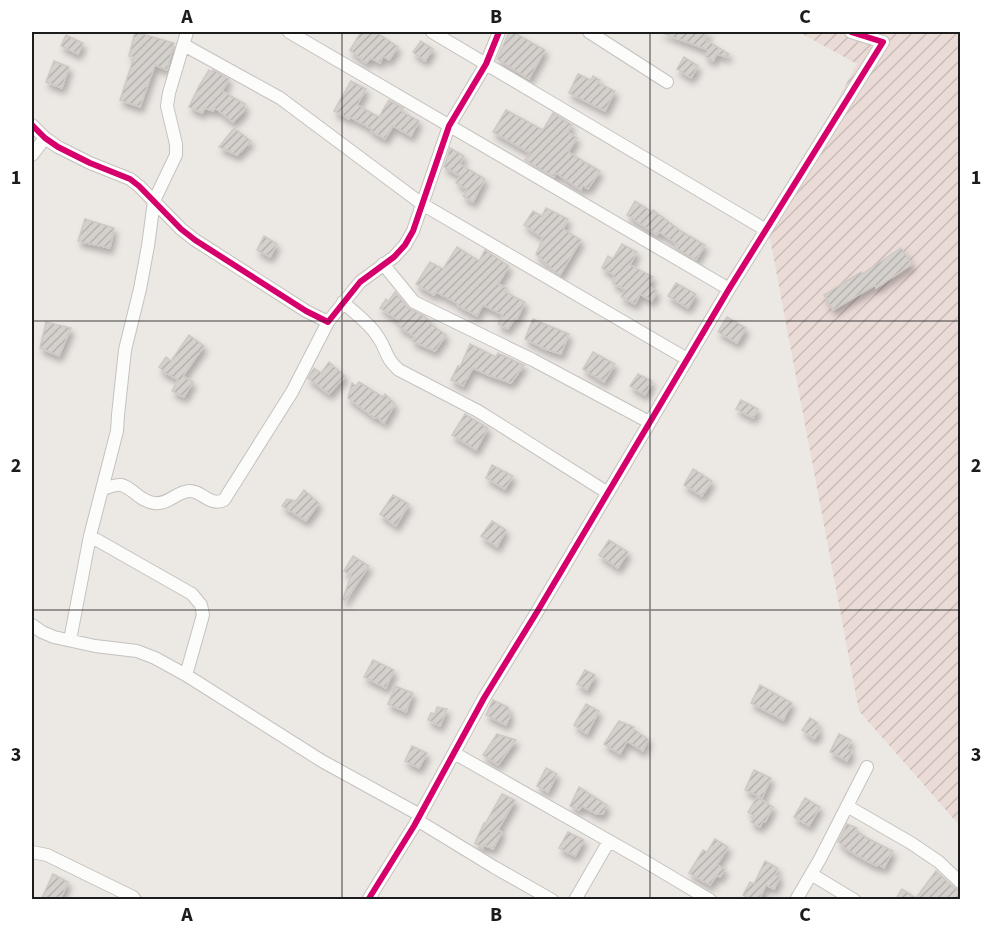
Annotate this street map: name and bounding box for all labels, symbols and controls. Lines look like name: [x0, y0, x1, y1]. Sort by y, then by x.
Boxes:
text: A: [180, 3, 193, 31]
text: B: [490, 3, 502, 31]
text: C: [799, 3, 811, 31]
text: 1: [11, 164, 21, 192]
text: 1: [971, 164, 981, 192]
text: 2: [11, 452, 21, 480]
text: 2: [971, 452, 981, 480]
text: 3: [11, 741, 21, 769]
text: 3: [971, 741, 981, 769]
text: A: [180, 901, 193, 929]
text: B: [490, 901, 502, 929]
text: C: [799, 901, 811, 929]

